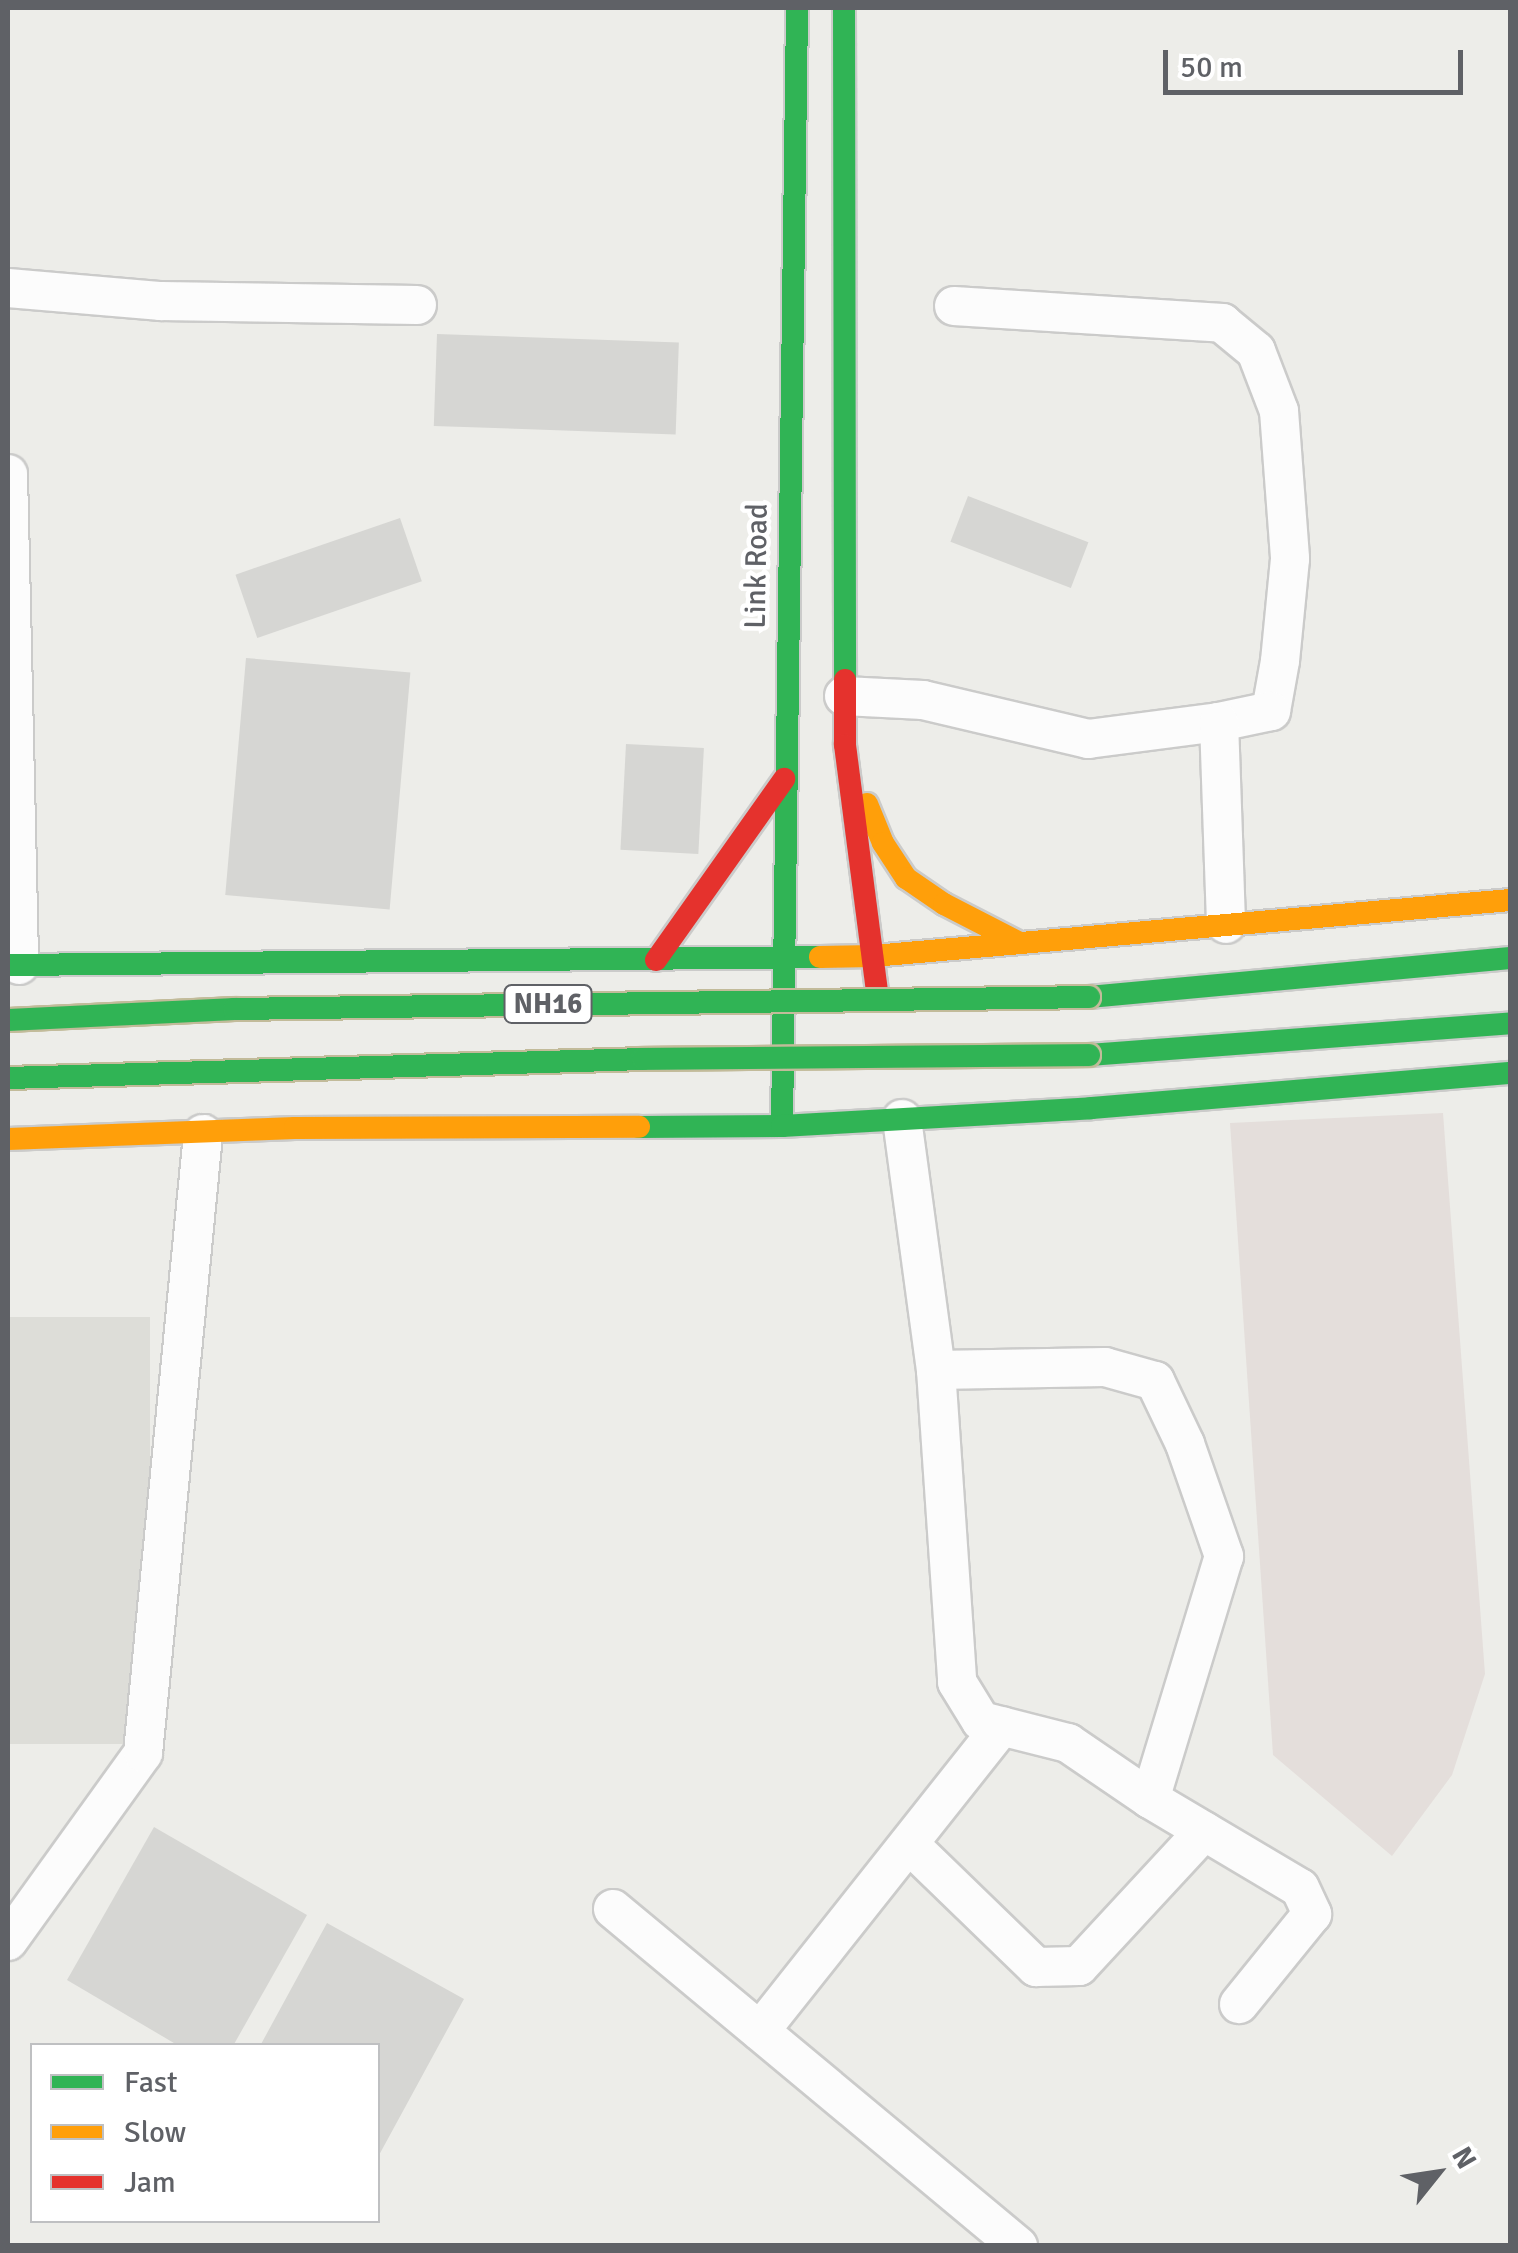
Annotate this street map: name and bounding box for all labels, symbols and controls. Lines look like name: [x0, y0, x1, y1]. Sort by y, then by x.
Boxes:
scale bar: [1168, 30, 1468, 92]
text: 50 m: [1180, 49, 1243, 86]
street label: Link Road: [738, 503, 776, 629]
road number: NH16: [503, 981, 593, 1027]
legend: [30, 2043, 380, 2223]
text: Fast: [124, 2064, 177, 2101]
text: Slow: [124, 2114, 186, 2151]
north arrow: [1388, 2123, 1488, 2223]
text: N: [1444, 2141, 1484, 2175]
text: Jam: [124, 2164, 176, 2201]

